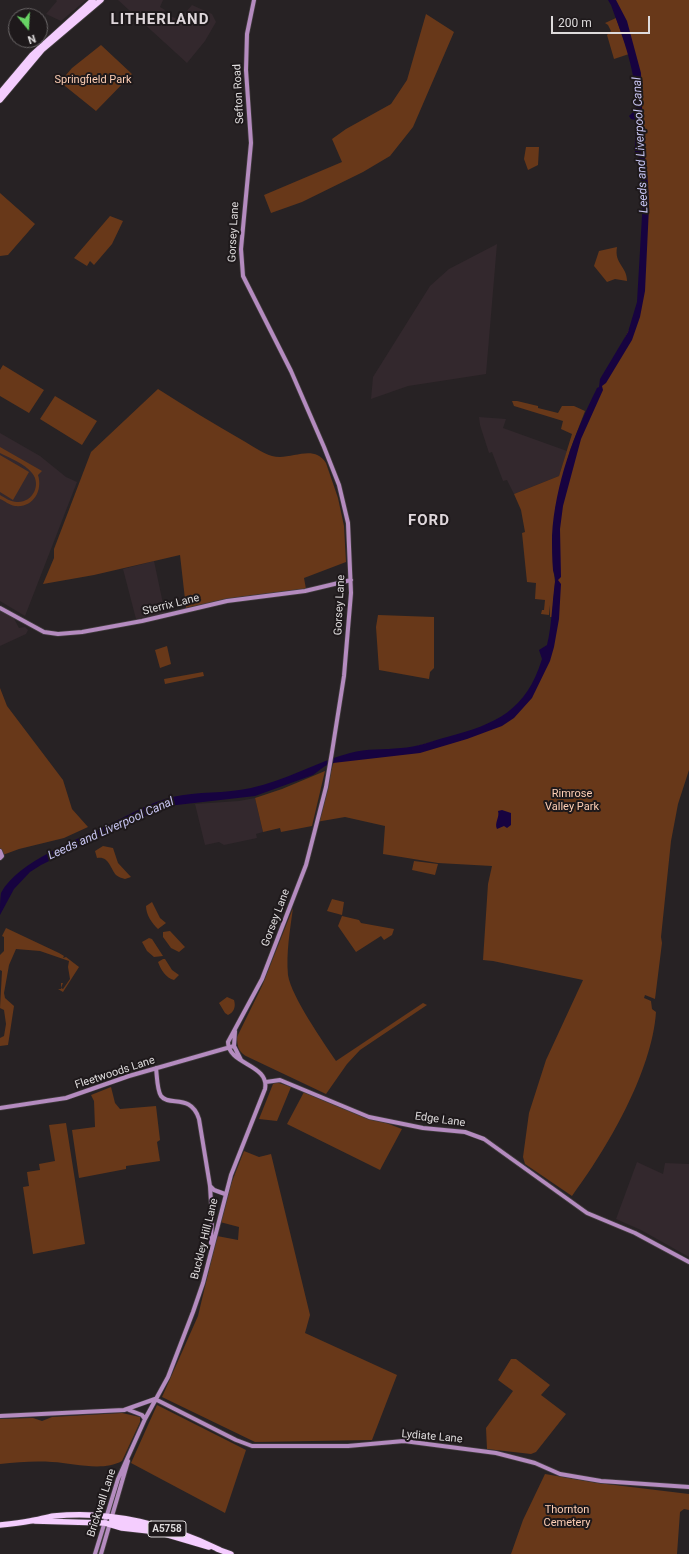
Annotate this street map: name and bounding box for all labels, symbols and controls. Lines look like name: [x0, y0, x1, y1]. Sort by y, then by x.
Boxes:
north arrow: [8, 8, 48, 48]
scale bar: [553, 8, 652, 34]
district label: LITHERLAND: [111, 11, 209, 29]
text: 200 m: [558, 16, 592, 30]
text: N: [26, 32, 37, 46]
street label: Sefton Road: [231, 64, 247, 124]
park label: Springfield Park: [54, 73, 132, 87]
water label: Leeds and Liverpool Canal: [630, 77, 652, 213]
street label: Gorsey Lane: [226, 201, 242, 263]
district label: FORD: [408, 512, 450, 530]
street label: Gorsey Lane: [332, 574, 348, 636]
street label: Sterrix Lane: [141, 592, 201, 618]
park label: Rimrose Valley Park: [545, 787, 599, 813]
water label: Leeds and Liverpool Canal: [46, 795, 176, 863]
street label: Gorsey Lane: [259, 887, 293, 949]
street label: Fleetwoods Lane: [73, 1054, 157, 1092]
street label: Edge Lane: [414, 1110, 466, 1130]
street label: Buckley Hill Lane: [189, 1197, 221, 1281]
street label: Lydiate Lane: [401, 1428, 463, 1446]
street label: Brickwall Lane: [85, 1467, 119, 1539]
park label: Thornton Cemetery: [544, 1503, 590, 1529]
road number: A5758: [148, 1521, 186, 1537]

